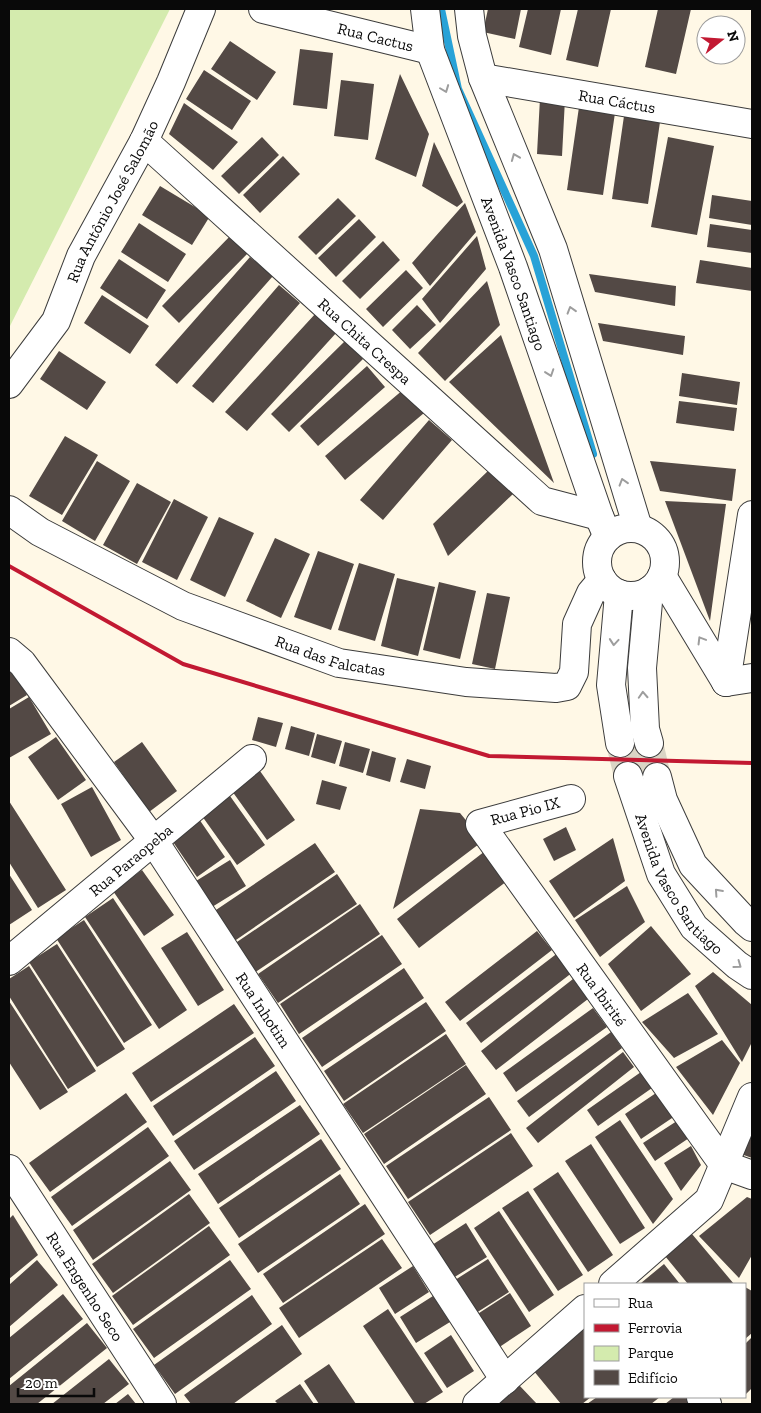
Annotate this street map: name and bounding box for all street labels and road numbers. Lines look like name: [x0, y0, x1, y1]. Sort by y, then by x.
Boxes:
street label: Rua Cactus: [336, 18, 416, 55]
street label: Rua Cáctus: [577, 85, 657, 117]
street label: Rua Antônio José Salomão: [62, 117, 162, 285]
street label: Avenida Vasco Santiago: [477, 194, 551, 353]
street label: Rua Chita Crespa: [314, 294, 416, 388]
street label: Rua das Falcatas: [273, 631, 387, 679]
street label: Rua Pio IX: [488, 793, 562, 829]
street label: Avenida Vasco Santiago: [632, 811, 728, 958]
street label: Rua Paraopeba: [85, 820, 176, 900]
street label: Rua Ibirité: [573, 959, 631, 1030]
street label: Rua Inhotim: [232, 969, 295, 1051]
street label: Rua Engenho Seco: [43, 1228, 128, 1345]

